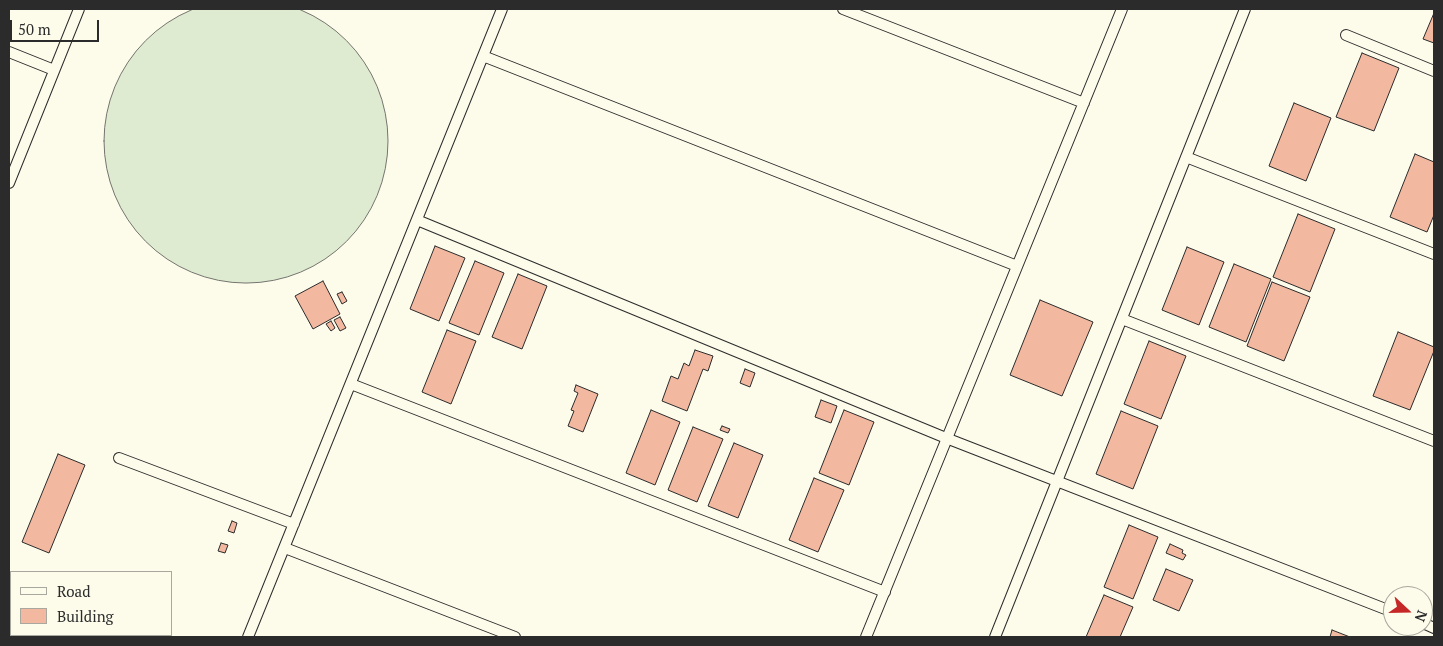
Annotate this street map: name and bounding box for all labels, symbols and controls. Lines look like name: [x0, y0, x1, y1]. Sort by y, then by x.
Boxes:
scale bar: [12, 10, 101, 42]
text: 50 m: [18, 19, 51, 39]
legend: [10, 571, 172, 636]
text: Road: [57, 581, 90, 601]
north arrow: [1383, 586, 1433, 636]
text: Building: [57, 606, 114, 626]
text: N: [1411, 608, 1432, 625]

